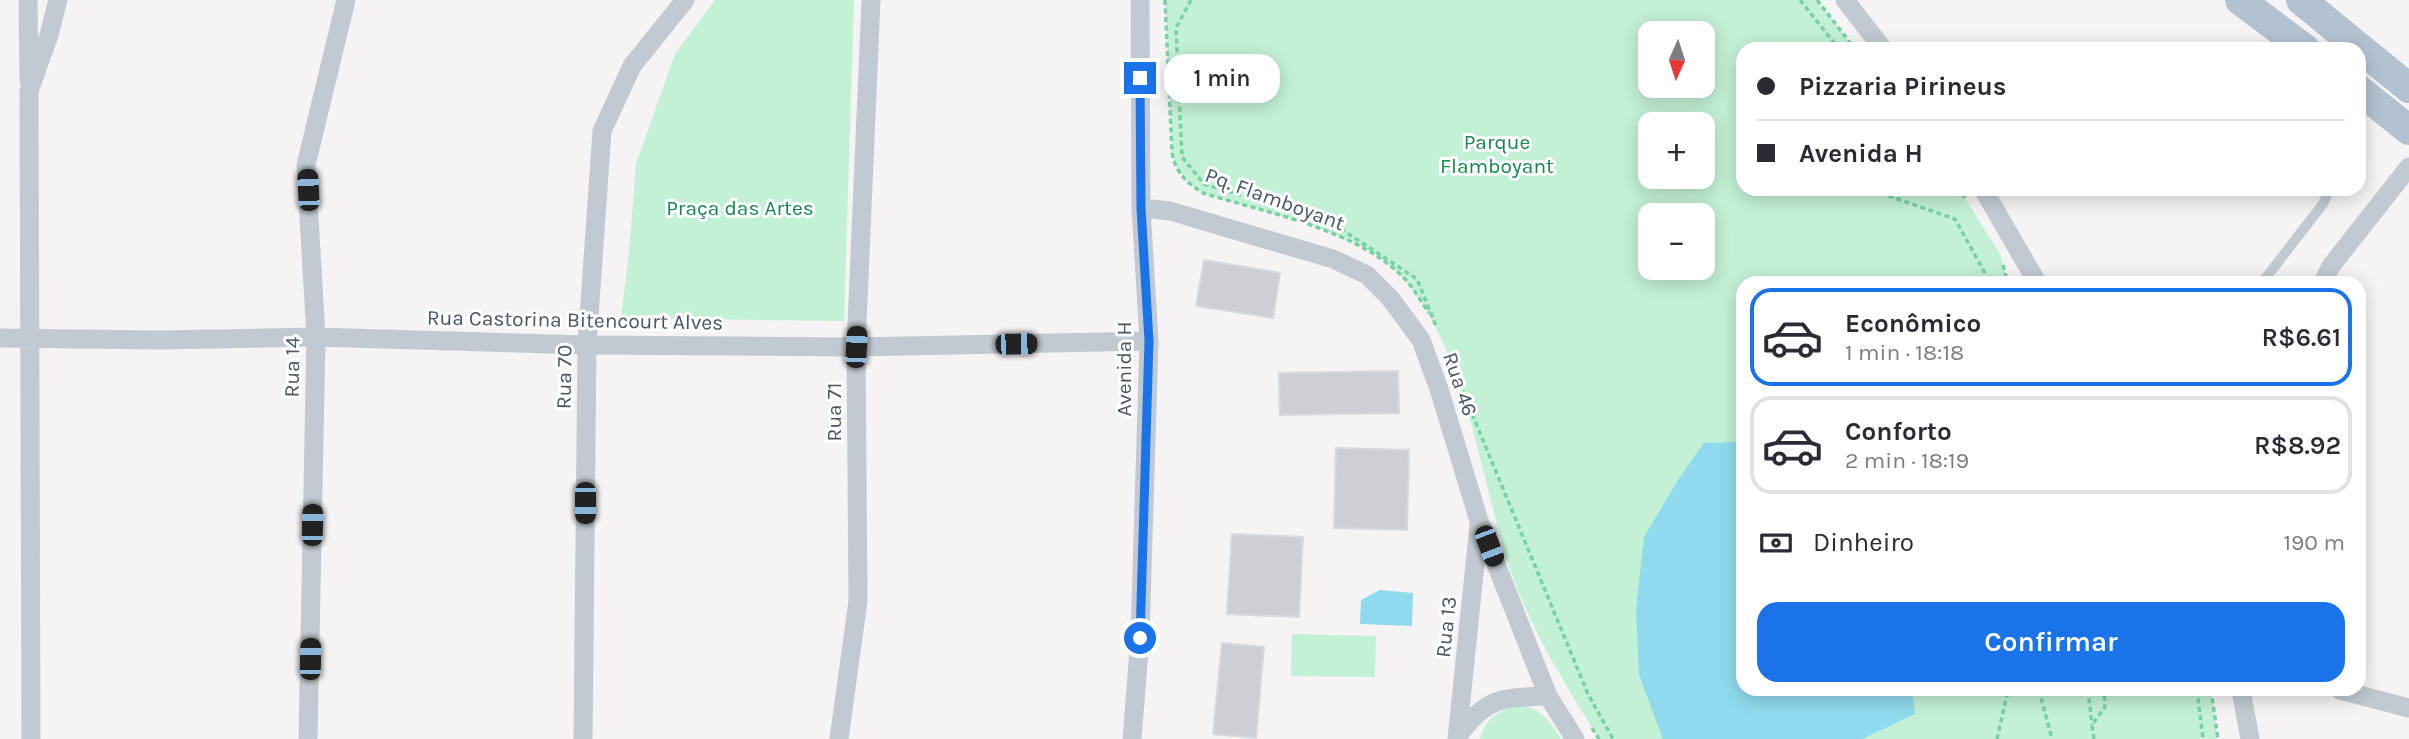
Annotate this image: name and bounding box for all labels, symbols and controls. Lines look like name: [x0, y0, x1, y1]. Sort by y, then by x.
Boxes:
north arrow: [1638, 21, 1715, 98]
map controls: [1638, 21, 1715, 280]
callout: 1 min: [1164, 54, 1280, 102]
route end: [1124, 62, 1156, 94]
text: 1 min: [1193, 65, 1251, 92]
text: Pizzaria Pirineus: [1799, 71, 2006, 102]
button: +: [1638, 112, 1715, 189]
park label: Parque Flamboyant: [1440, 130, 1554, 178]
text: Avenida H: [1799, 138, 1923, 169]
street label: Pq. Flamboyant: [1202, 163, 1348, 235]
car: [297, 168, 320, 212]
park label: Praça das Artes: [666, 196, 814, 220]
button: −: [1638, 203, 1715, 280]
street label: Rua Castorina Bitencourt Alves: [427, 305, 723, 335]
icon: car: [1761, 306, 1824, 369]
text: Econômico: [1845, 308, 1981, 339]
street label: Avenida H: [1112, 322, 1136, 416]
text: R$6.61: [2262, 322, 2341, 353]
car: [845, 325, 868, 369]
car: [995, 333, 1038, 355]
street label: Rua 14: [279, 336, 305, 398]
text: 1 min · 18:18: [1845, 339, 1964, 366]
street label: Rua 70: [551, 345, 577, 409]
street label: Rua 46: [1438, 349, 1482, 419]
street label: Rua 71: [822, 383, 846, 441]
icon: car: [1761, 414, 1824, 477]
text: Conforto: [1845, 416, 1952, 447]
text: R$8.92: [2254, 430, 2341, 461]
text: 2 min · 18:19: [1845, 447, 1969, 474]
car: [575, 482, 596, 524]
car: [302, 504, 323, 546]
car: [1472, 523, 1507, 569]
icon: cash: [1757, 524, 1795, 562]
text: Dinheiro: [1813, 527, 1914, 558]
text: 190 m: [2283, 529, 2345, 556]
street label: Rua 13: [1431, 595, 1461, 659]
button: Confirmar: [1757, 602, 2345, 682]
route start: [1124, 622, 1156, 654]
car: [300, 638, 321, 680]

